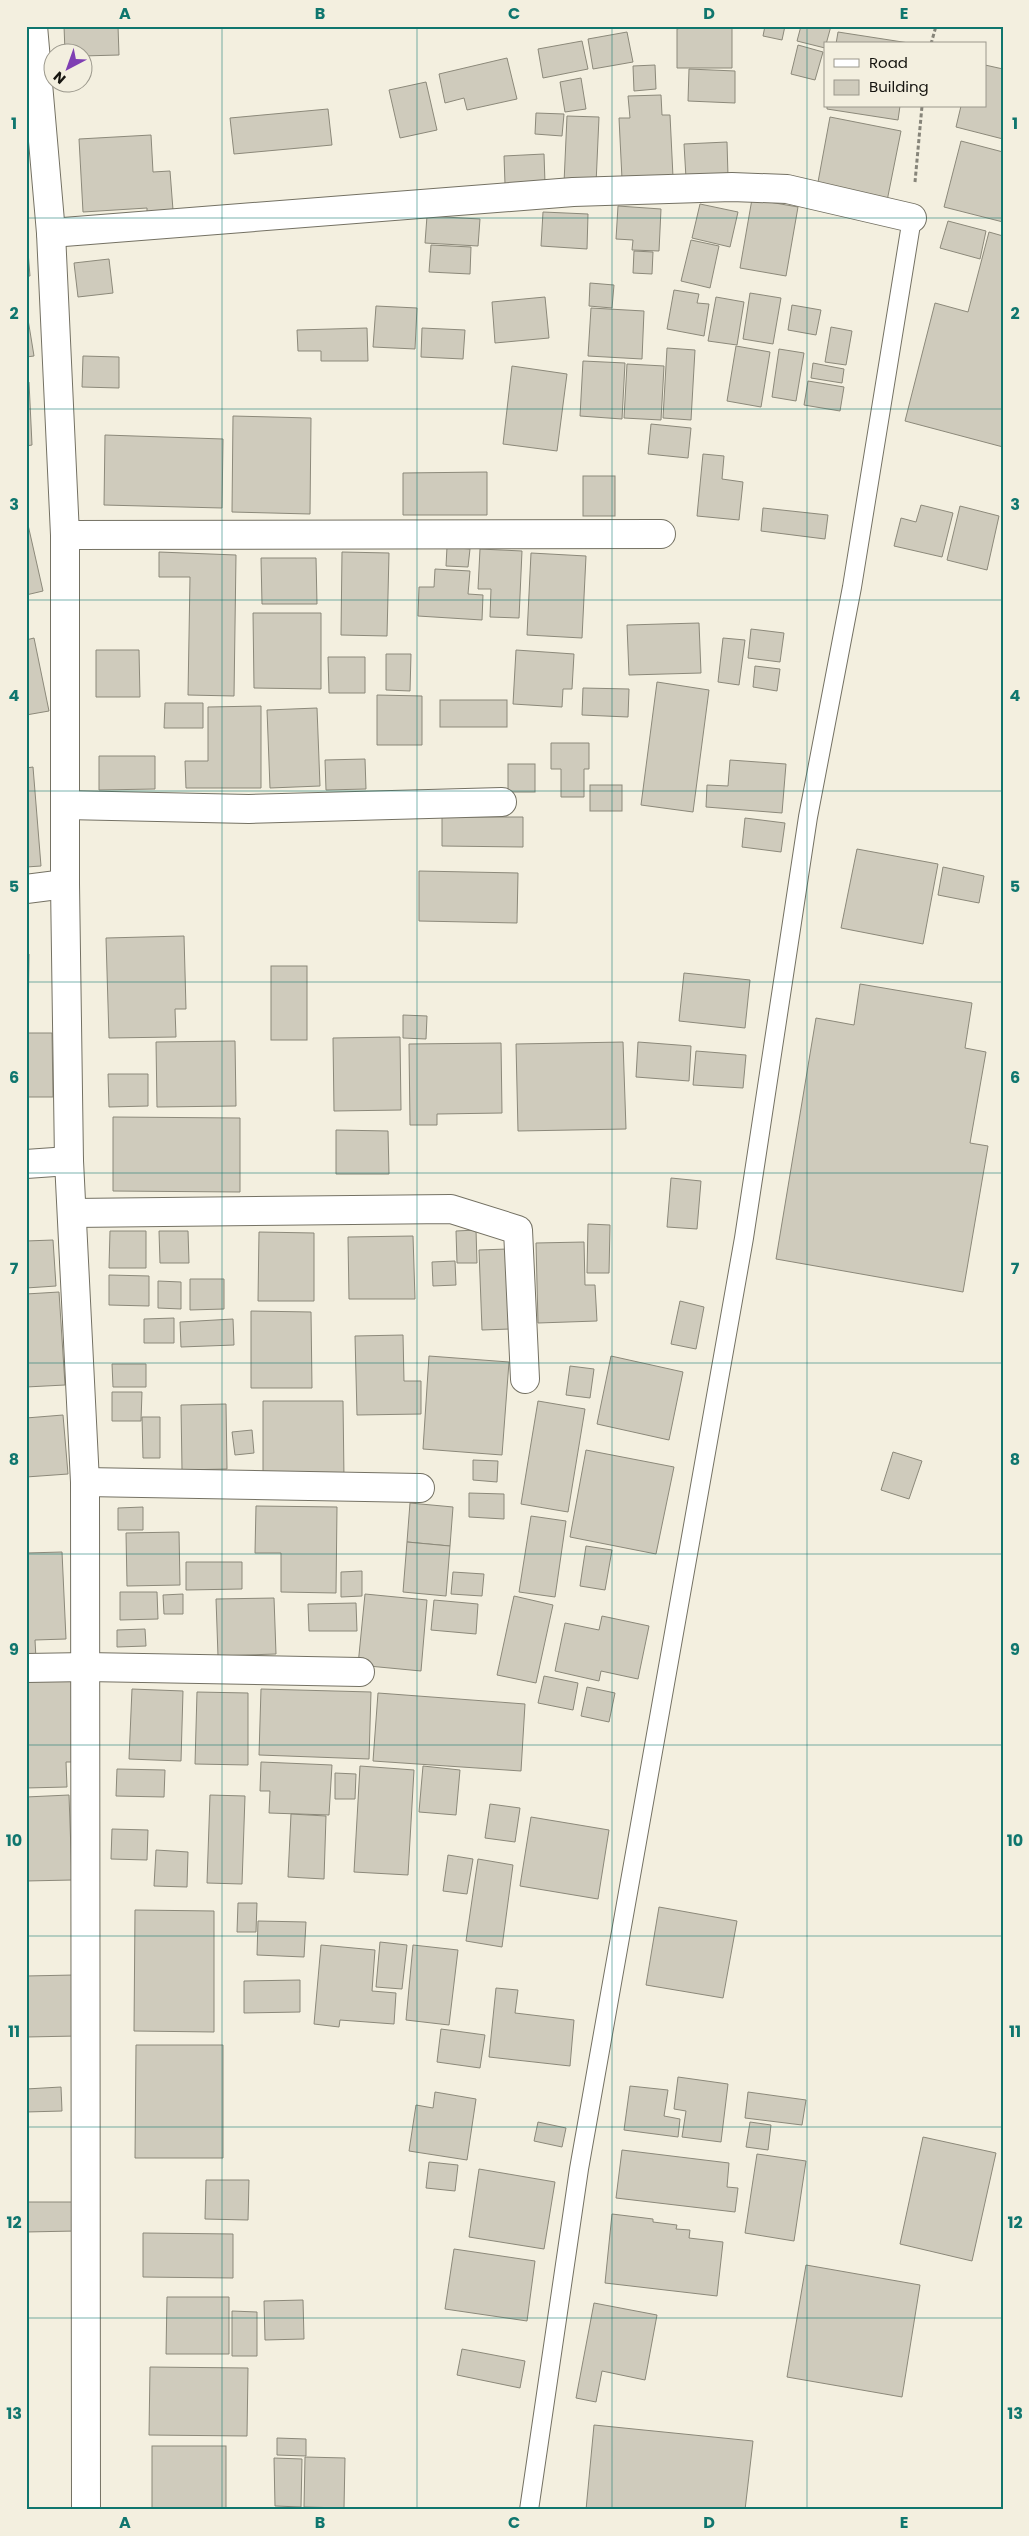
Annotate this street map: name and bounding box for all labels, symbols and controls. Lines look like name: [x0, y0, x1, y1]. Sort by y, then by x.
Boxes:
text: A: [119, 2, 131, 25]
text: B: [315, 2, 325, 25]
text: C: [508, 2, 520, 25]
text: D: [703, 2, 715, 25]
text: E: [900, 2, 908, 25]
north arrow: [42, 42, 92, 92]
legend: [824, 42, 986, 108]
text: Road: [869, 52, 908, 73]
text: N: [49, 67, 70, 89]
text: Building: [869, 76, 929, 97]
text: 1: [11, 112, 17, 135]
text: 1: [1012, 112, 1018, 135]
text: 2: [9, 302, 19, 325]
text: 2: [1010, 302, 1020, 325]
text: 3: [9, 493, 19, 516]
text: 3: [1010, 493, 1020, 516]
text: 4: [9, 684, 20, 707]
text: 4: [1010, 684, 1021, 707]
text: 5: [9, 875, 19, 898]
text: 5: [1010, 875, 1020, 898]
text: 6: [9, 1066, 19, 1089]
text: 6: [1010, 1066, 1020, 1089]
text: 7: [10, 1257, 19, 1280]
text: 7: [1011, 1257, 1020, 1280]
text: 8: [9, 1448, 19, 1471]
text: 8: [1010, 1448, 1020, 1471]
text: 9: [9, 1638, 19, 1661]
text: 9: [1010, 1638, 1020, 1661]
text: 10: [6, 1829, 22, 1852]
text: 10: [1007, 1829, 1023, 1852]
text: 11: [8, 2020, 20, 2043]
text: 11: [1009, 2020, 1021, 2043]
text: 12: [6, 2211, 22, 2234]
text: 12: [1007, 2211, 1023, 2234]
text: 13: [6, 2402, 22, 2425]
text: 13: [1007, 2402, 1023, 2425]
text: A: [119, 2511, 131, 2534]
text: B: [315, 2511, 325, 2534]
text: C: [508, 2511, 520, 2534]
text: D: [703, 2511, 715, 2534]
text: E: [900, 2511, 908, 2534]

